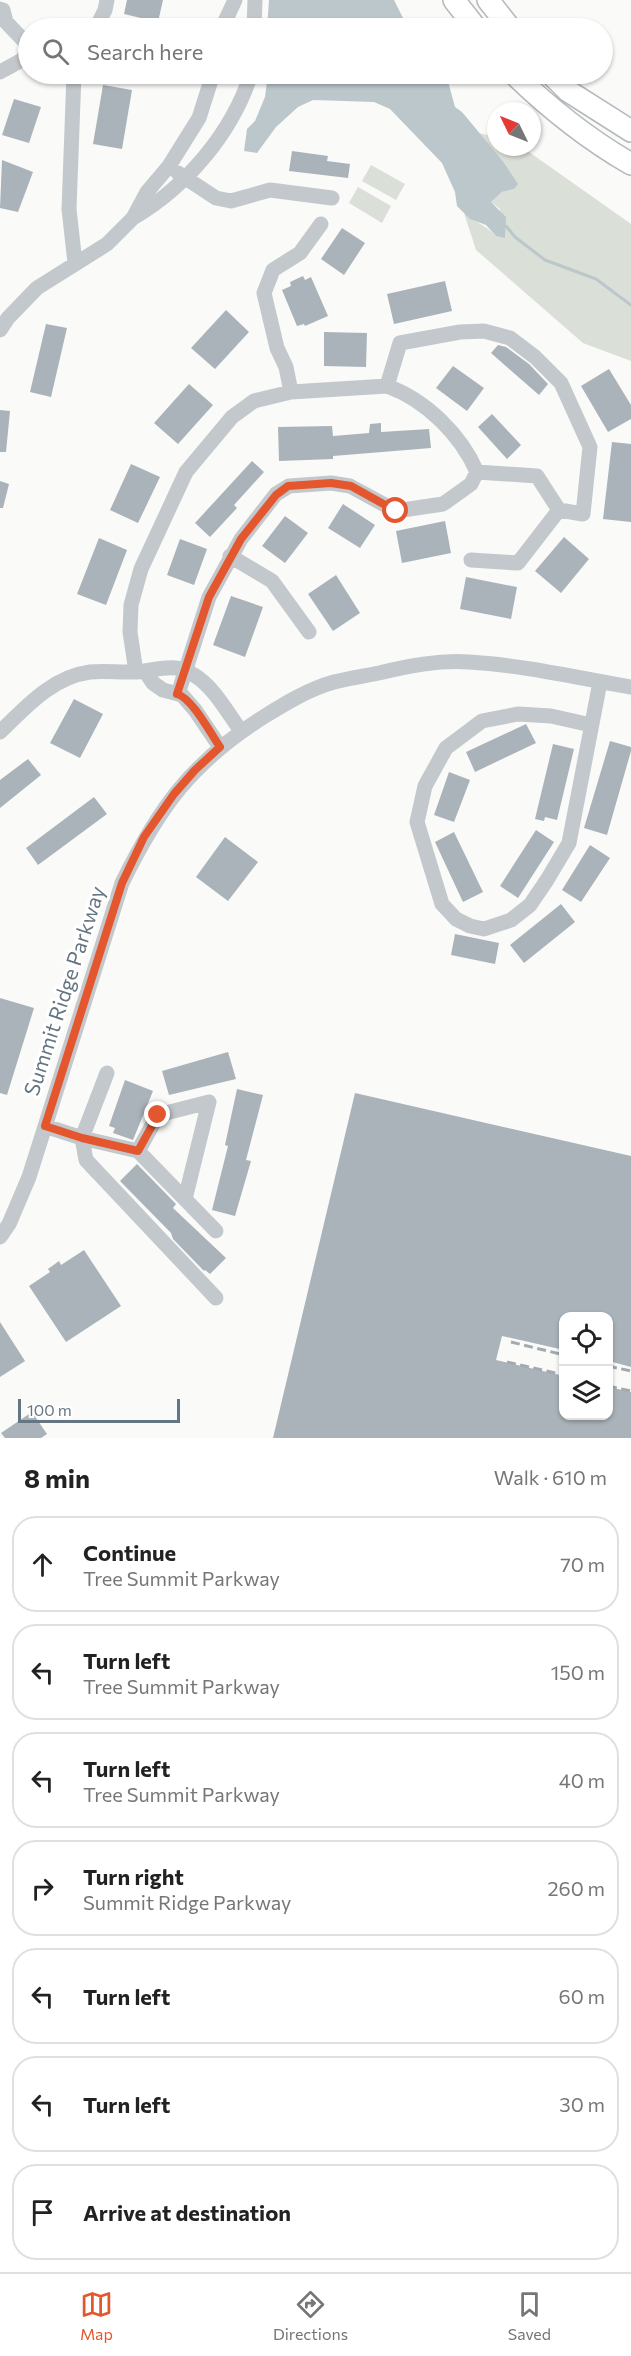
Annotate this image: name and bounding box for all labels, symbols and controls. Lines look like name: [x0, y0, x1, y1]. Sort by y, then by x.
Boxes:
search box: [18, 18, 613, 84]
icon: search: [39, 35, 72, 68]
text: Search here: [87, 38, 203, 65]
north arrow: [487, 102, 541, 156]
route start: [382, 497, 408, 523]
street label: Summit Ridge Parkway: [18, 883, 109, 1098]
route end: [144, 1101, 170, 1127]
map controls: [559, 1312, 613, 1420]
button: locate: [559, 1312, 613, 1366]
button: layers: [559, 1366, 613, 1420]
scale bar: [18, 1396, 180, 1424]
text: 100 m: [27, 1400, 72, 1419]
text: 8 min: [24, 1462, 90, 1493]
text: Walk · 610 m: [494, 1465, 607, 1489]
text: Continue: [83, 1539, 176, 1566]
icon: ahead: [26, 1548, 59, 1581]
text: 70 m: [560, 1552, 605, 1576]
text: Tree Summit Parkway: [83, 1566, 280, 1590]
text: Turn left: [83, 1647, 170, 1674]
icon: left: [26, 1656, 59, 1689]
text: 150 m: [551, 1660, 605, 1684]
text: Tree Summit Parkway: [83, 1674, 280, 1698]
text: Turn left: [83, 1755, 170, 1782]
icon: left: [26, 1764, 59, 1797]
text: 40 m: [559, 1768, 605, 1792]
text: Tree Summit Parkway: [83, 1782, 280, 1806]
text: Turn right: [83, 1863, 184, 1890]
icon: right: [26, 1872, 59, 1905]
text: 260 m: [547, 1876, 605, 1900]
text: Summit Ridge Parkway: [83, 1890, 291, 1914]
icon: left: [26, 1980, 59, 2013]
text: Turn left: [83, 1983, 170, 2010]
text: 60 m: [559, 1984, 605, 2008]
icon: left: [26, 2088, 59, 2121]
text: Turn left: [83, 2091, 170, 2118]
text: 30 m: [559, 2092, 605, 2116]
icon: arrive: [26, 2196, 59, 2229]
text: Arrive at destination: [83, 2199, 291, 2226]
tab: Map: [80, 2288, 113, 2343]
tab: Directions: [273, 2288, 348, 2343]
tab: Saved: [508, 2288, 551, 2343]

